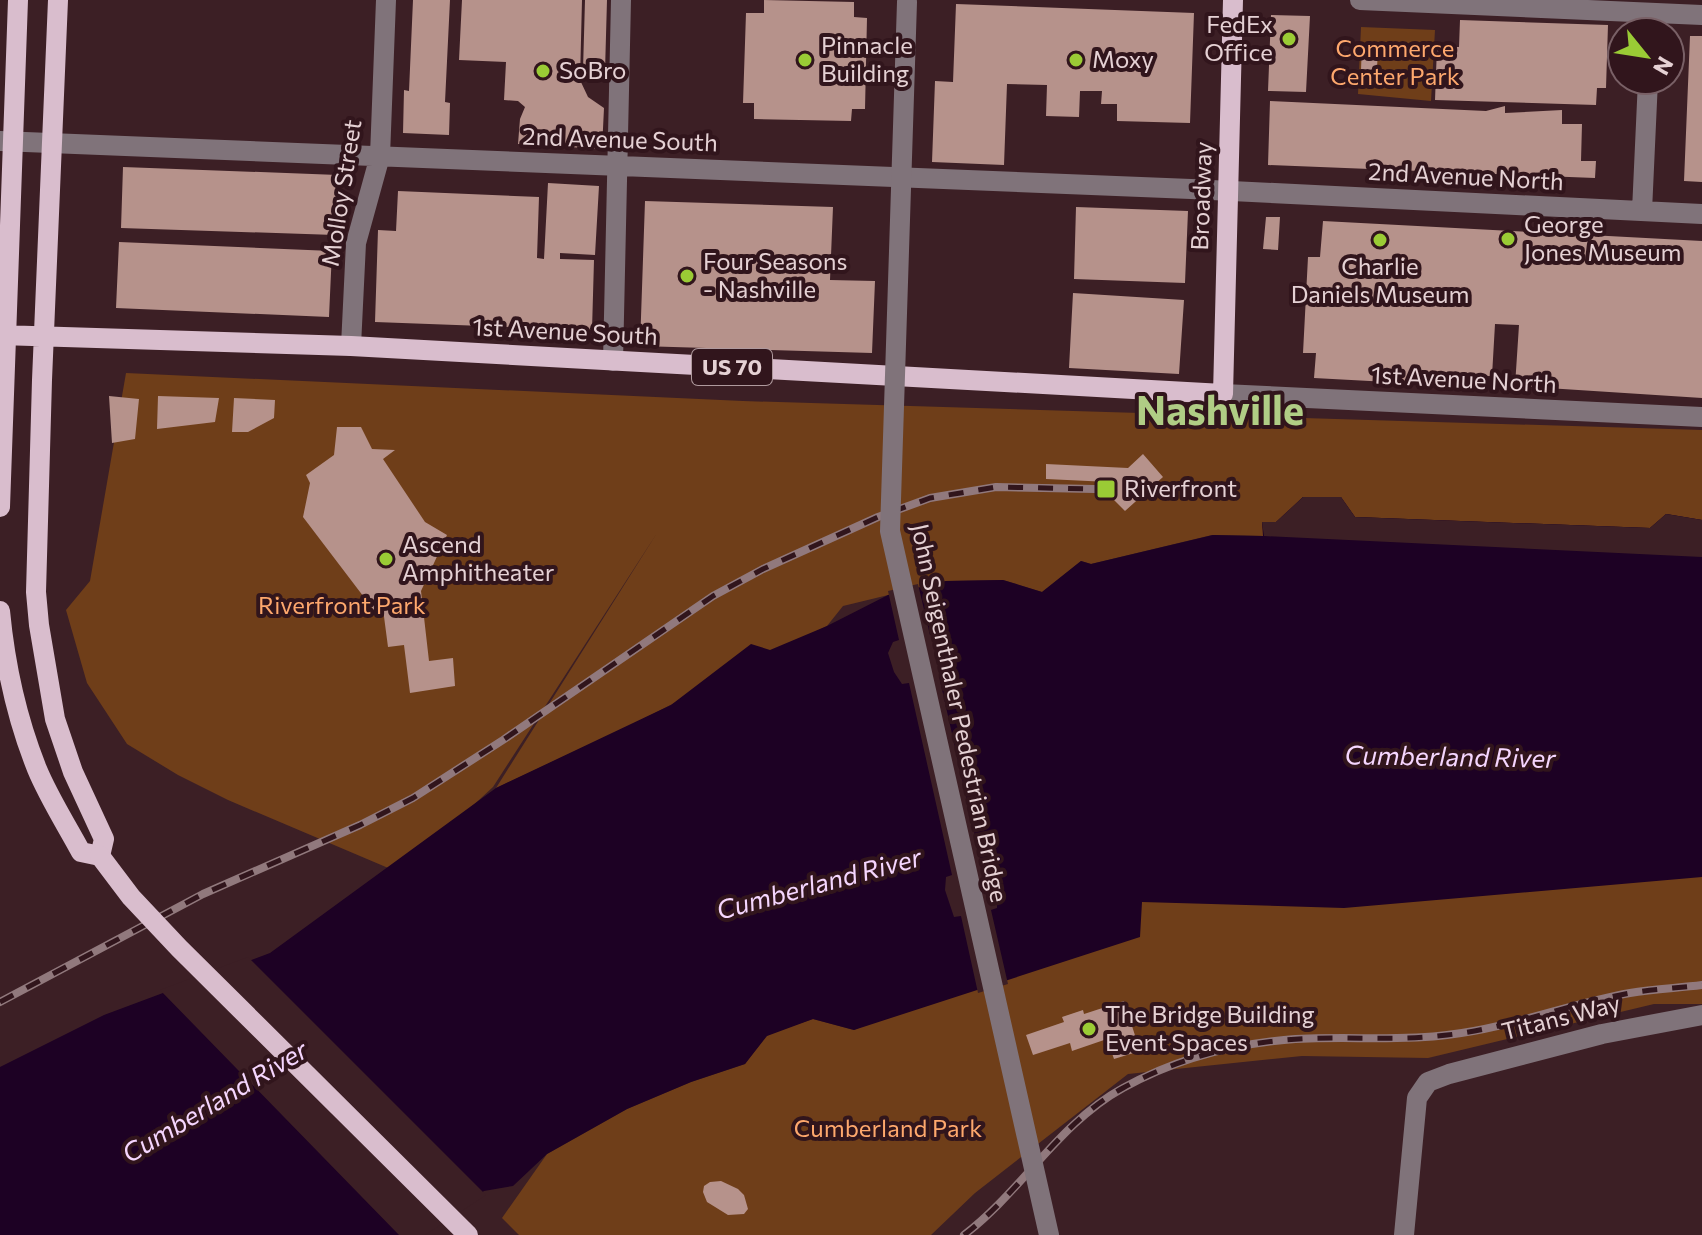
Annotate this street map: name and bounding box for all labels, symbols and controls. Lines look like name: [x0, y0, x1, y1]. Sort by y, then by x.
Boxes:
place label: FedEx Office: [1204, 9, 1273, 66]
north arrow: [1606, 16, 1686, 96]
place label: Pinnacle Building: [821, 30, 913, 87]
marker: FedEx Office: [1280, 30, 1298, 48]
park label: Commerce Center Park: [1330, 33, 1460, 90]
place label: Moxy: [1092, 44, 1154, 73]
marker: Pinnacle Building: [796, 51, 814, 69]
marker: Moxy: [1067, 51, 1085, 69]
text: N: [1648, 52, 1680, 80]
place label: SoBro: [559, 55, 626, 84]
marker: SoBro: [534, 62, 552, 80]
street label: Molloy Street: [315, 117, 366, 268]
street label: 2nd Avenue South: [522, 121, 718, 156]
street label: Broadway: [1184, 141, 1217, 251]
street label: 2nd Avenue North: [1368, 156, 1565, 195]
place label: George Jones Museum: [1524, 209, 1682, 266]
marker: George Jones Museum: [1499, 230, 1517, 248]
marker: Charlie Daniels Museum: [1371, 231, 1389, 249]
place label: Four Seasons - Nashville: [703, 246, 847, 303]
place label: Charlie Daniels Museum: [1291, 251, 1469, 308]
marker: Four Seasons - Nashville: [678, 267, 696, 285]
street label: 1st Avenue South: [472, 311, 658, 350]
road number: US 70: [692, 349, 772, 385]
street label: 1st Avenue North: [1371, 359, 1558, 398]
district label: Nashville: [1136, 384, 1304, 433]
place label: Riverfront: [1124, 473, 1237, 502]
marker: Riverfront: [1095, 478, 1117, 500]
street label: John Seigenthaler Pedestrian Bridge: [906, 521, 1015, 905]
place label: Ascend Amphitheater: [402, 529, 555, 586]
marker: Ascend Amphitheater: [377, 550, 395, 568]
park label: Riverfront Park: [258, 590, 426, 619]
water label: Cumberland River: [1344, 738, 1557, 773]
water label: Cumberland River: [713, 840, 926, 925]
street label: Titans Way: [1498, 988, 1623, 1045]
place label: The Bridge Building Event Spaces: [1105, 999, 1314, 1056]
marker: The Bridge Building Event Spaces: [1080, 1020, 1098, 1038]
water label: Cumberland River: [116, 1032, 314, 1168]
park label: Cumberland Park: [794, 1113, 982, 1142]

